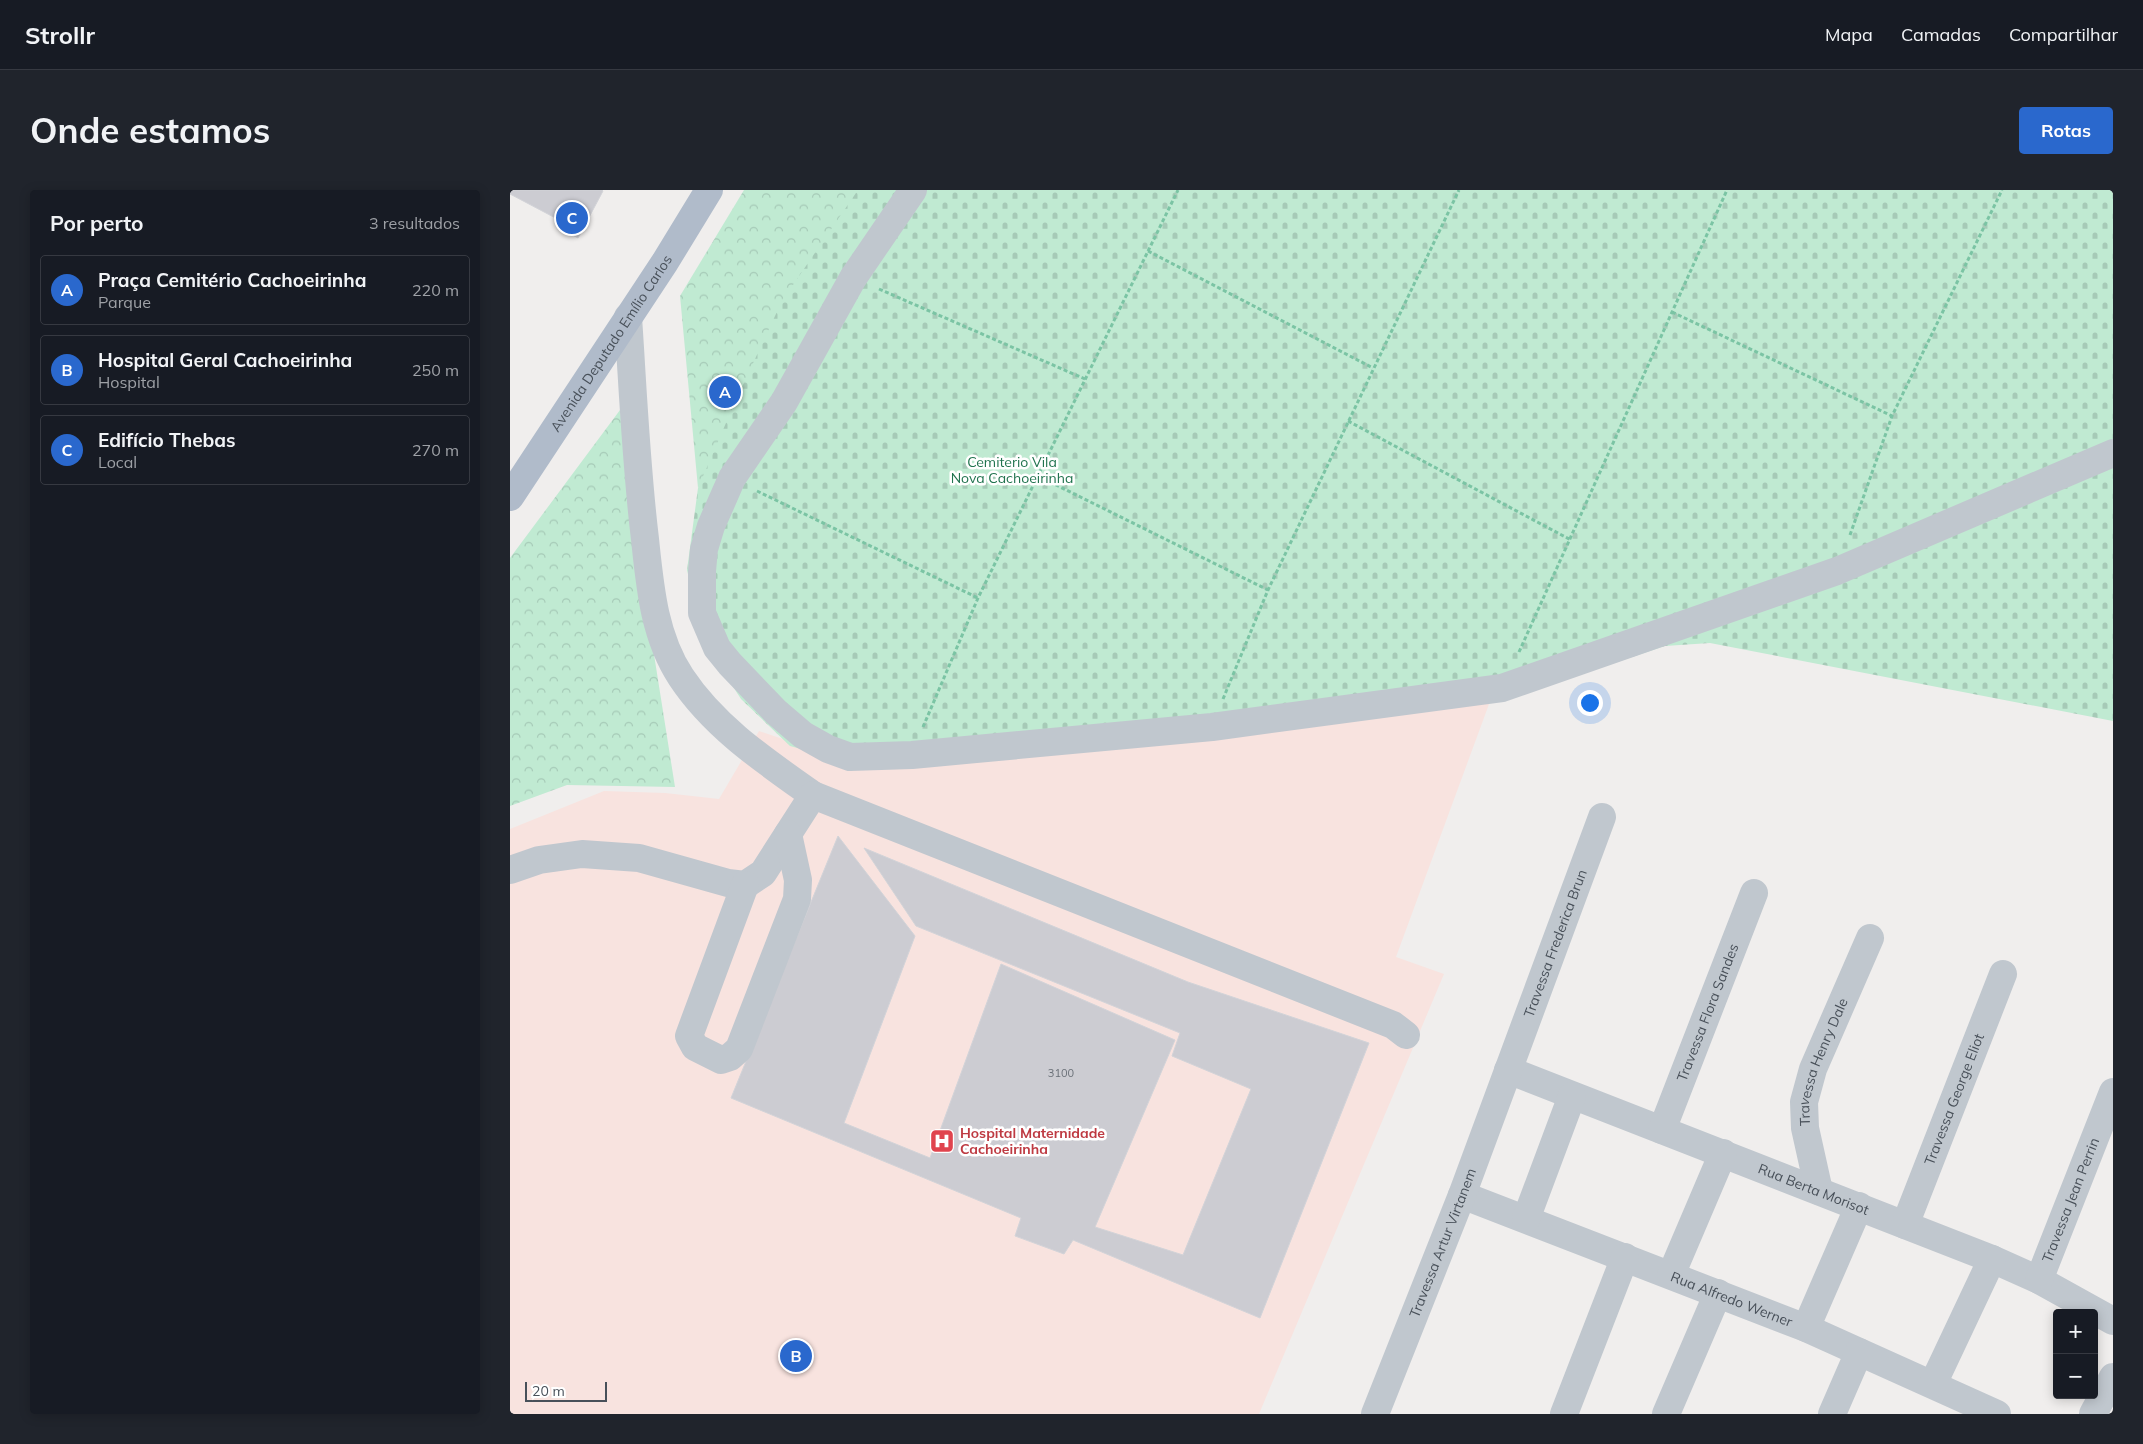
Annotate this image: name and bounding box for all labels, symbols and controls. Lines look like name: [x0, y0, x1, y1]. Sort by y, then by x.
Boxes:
text: Strollr: [25, 20, 95, 50]
text: Mapa: [1825, 23, 1873, 46]
text: Camadas: [1901, 23, 1981, 46]
text: Compartilhar: [2009, 23, 2118, 46]
button: Rotas: [2019, 107, 2113, 154]
text: Onde estamos: [30, 108, 270, 152]
pin: C: [556, 199, 588, 237]
text: Por perto: [50, 210, 144, 236]
text: 3 resultados: [369, 213, 460, 233]
street label: Avenida Deputado Emílio Carlos: [546, 252, 676, 435]
text: Praça Cemitério Cachoeirinha: [98, 268, 367, 292]
text: A: [61, 280, 73, 300]
text: 220 m: [412, 280, 459, 300]
text: Parque: [98, 292, 151, 312]
text: Hospital Geral Cachoeirinha: [98, 348, 352, 372]
text: B: [61, 360, 73, 380]
text: 250 m: [412, 360, 459, 380]
text: Hospital: [98, 372, 160, 392]
pin: A: [709, 373, 741, 411]
text: Edifício Thebas: [98, 428, 236, 452]
text: C: [62, 440, 72, 460]
text: 270 m: [412, 440, 459, 460]
text: Local: [98, 452, 137, 472]
park label: Cemiterio Vila Nova Cachoeirinha: [951, 453, 1073, 487]
your location: [1577, 690, 1603, 716]
street label: Travessa Frederica Brun: [1520, 867, 1591, 1020]
street label: Travessa Flora Sandes: [1673, 941, 1742, 1084]
street label: Travessa Henry Dale: [1794, 995, 1852, 1126]
street label: Travessa George Eliot: [1920, 1031, 1988, 1168]
house number: 3100: [1048, 1066, 1075, 1080]
place label: Hospital Maternidade Cachoeirinha: [960, 1124, 1105, 1158]
hospital icon: Hospital Maternidade Cachoeirinha: [929, 1128, 955, 1154]
street label: Travessa Jean Perrin: [2038, 1135, 2103, 1265]
street label: Rua Berta Morisot: [1755, 1160, 1872, 1219]
street label: Travessa Artur Virtanem: [1405, 1166, 1480, 1320]
street label: Rua Alfredo Werner: [1668, 1268, 1796, 1331]
map controls: [2053, 1309, 2098, 1399]
button: +: [2053, 1309, 2098, 1354]
pin: B: [780, 1337, 812, 1375]
button: −: [2053, 1354, 2098, 1399]
scale bar: [525, 1379, 608, 1402]
text: 20 m: [532, 1382, 565, 1400]

